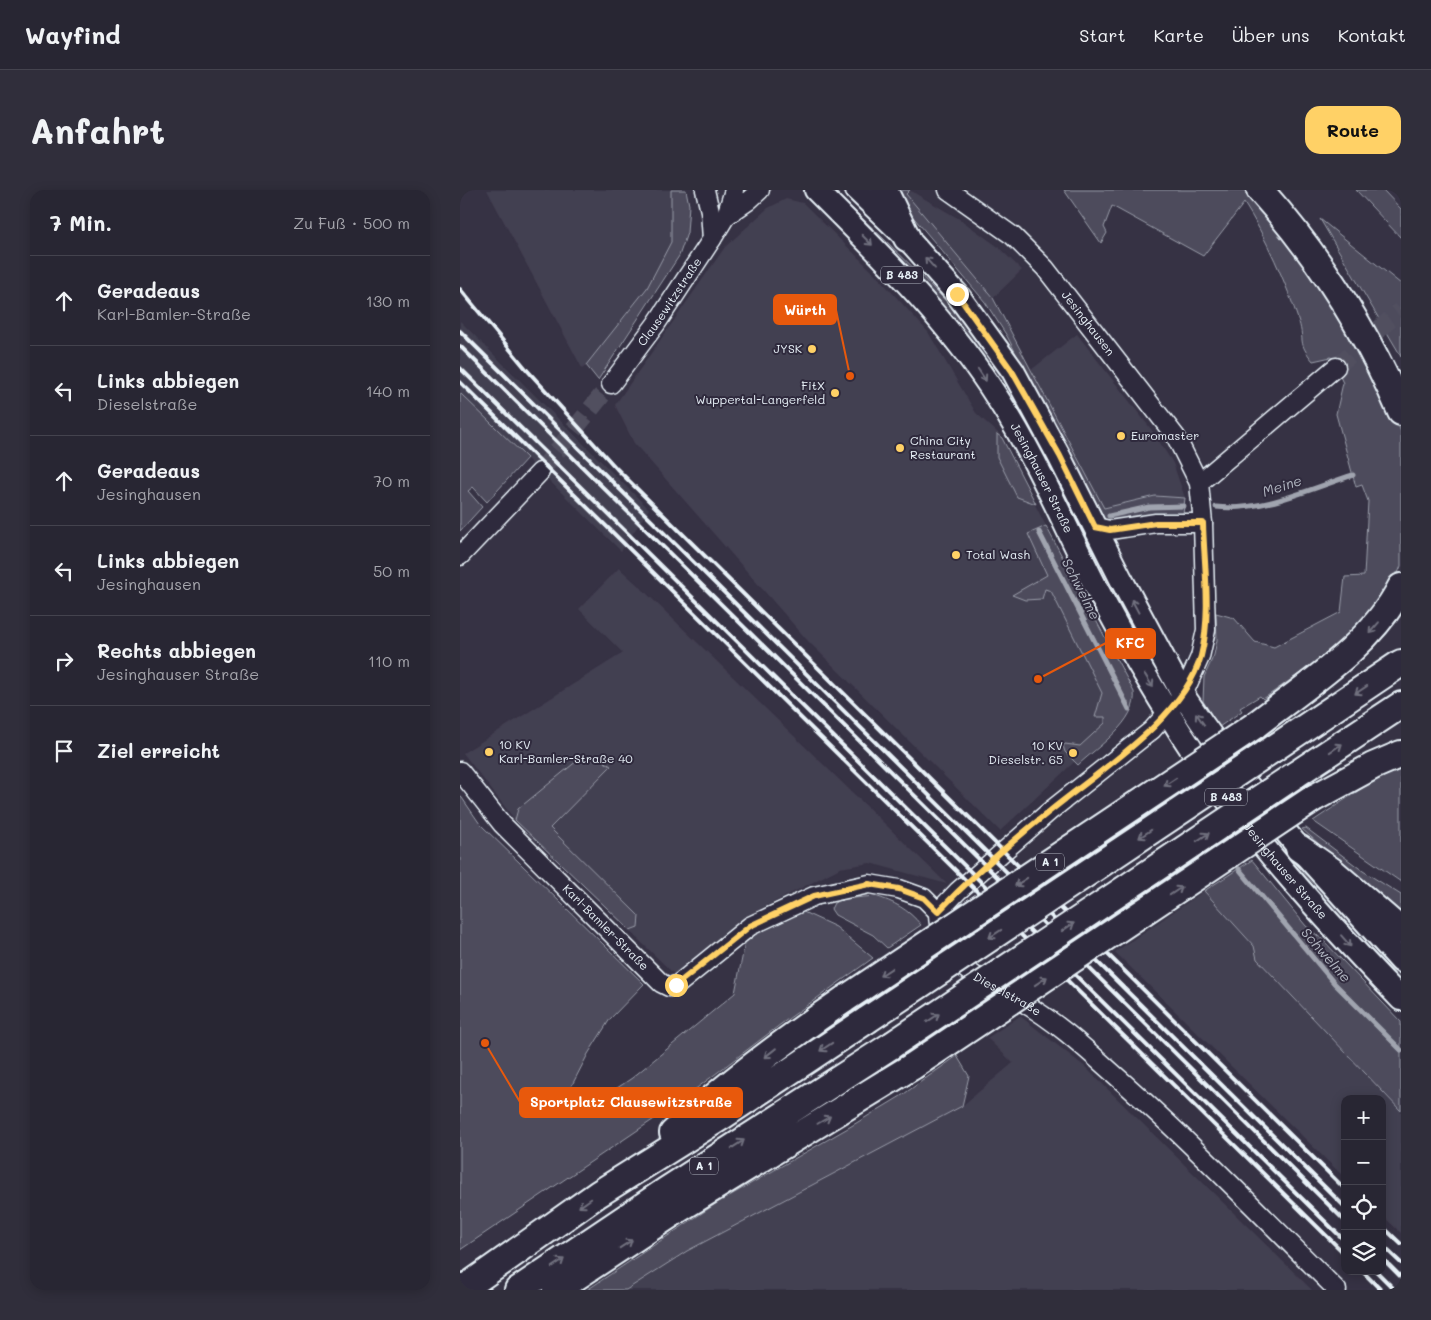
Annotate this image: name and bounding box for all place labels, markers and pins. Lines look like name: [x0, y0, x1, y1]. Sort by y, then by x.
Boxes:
callout: Würth: [774, 295, 836, 324]
place label: JYSK: [774, 340, 803, 356]
marker: JYSK: [806, 343, 818, 355]
place label: FitX Wuppertal-Langerfeld: [695, 377, 825, 407]
marker: FitX Wuppertal-Langerfeld: [829, 387, 841, 399]
place label: Euromaster: [1131, 427, 1199, 443]
marker: Euromaster: [1115, 430, 1127, 442]
place label: China City Restaurant: [910, 432, 976, 462]
marker: China City Restaurant: [894, 442, 906, 454]
place label: Total Wash: [966, 546, 1030, 562]
marker: Total Wash: [950, 549, 962, 561]
callout: KFC: [1106, 629, 1155, 658]
place label: 10 KV Karl-Bamler-Straße 40: [499, 736, 633, 766]
place label: 10 KV Dieselstr. 65: [989, 737, 1063, 767]
marker: 10 KV Karl-Bamler-Straße 40: [483, 746, 495, 758]
marker: 10 KV Dieselstr. 65: [1067, 747, 1079, 759]
callout: Sportplatz Clausewitzstraße: [520, 1088, 742, 1117]

